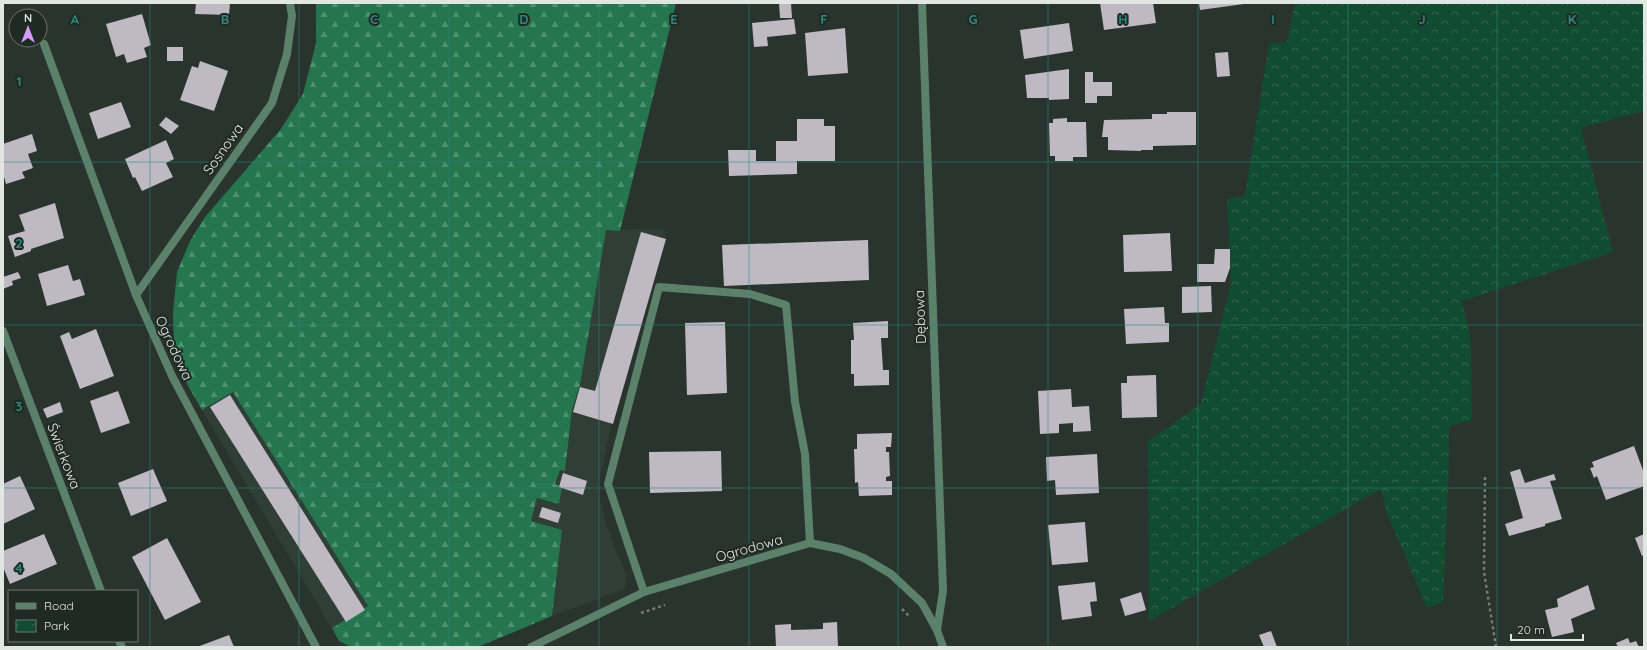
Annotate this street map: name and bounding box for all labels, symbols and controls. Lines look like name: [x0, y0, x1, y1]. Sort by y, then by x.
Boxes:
north arrow: [8, 8, 48, 48]
text: N: [24, 11, 32, 25]
text: A: [71, 11, 80, 27]
text: B: [221, 11, 229, 27]
text: C: [370, 11, 378, 27]
text: D: [519, 11, 529, 27]
text: E: [670, 11, 678, 27]
text: F: [820, 11, 828, 27]
text: G: [968, 11, 978, 27]
text: H: [1118, 11, 1128, 27]
text: I: [1271, 11, 1275, 27]
text: J: [1418, 11, 1426, 27]
text: K: [1568, 11, 1577, 27]
text: 1: [16, 73, 22, 89]
street label: Sosnowa: [199, 120, 247, 178]
text: 2: [15, 235, 23, 251]
street label: Dębowa: [910, 290, 930, 344]
street label: Ogrodowa: [151, 313, 197, 383]
text: 3: [16, 398, 23, 414]
street label: Świerkowa: [43, 420, 85, 492]
street label: Ogrodowa: [713, 530, 785, 566]
text: 4: [15, 560, 23, 576]
legend: [8, 590, 138, 642]
text: Road: [44, 598, 74, 613]
scale bar: [1511, 616, 1583, 642]
text: Park: [44, 618, 69, 633]
text: 20 m: [1517, 622, 1545, 637]

